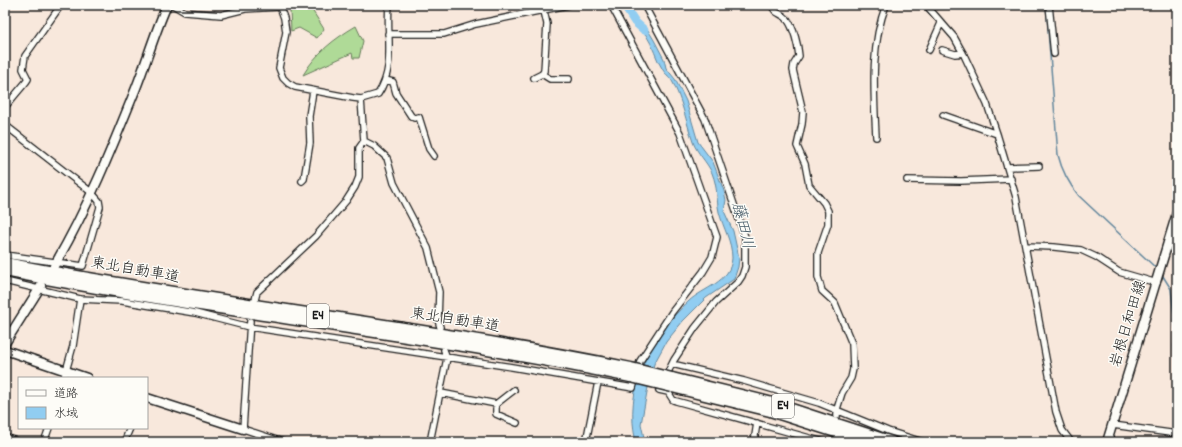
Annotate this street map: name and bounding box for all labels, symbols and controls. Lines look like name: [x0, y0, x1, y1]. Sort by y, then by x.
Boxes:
water label: 藤田川: [725, 200, 759, 252]
street label: 東北自動車道: [89, 252, 181, 290]
street label: 岩根日和田線: [1105, 278, 1153, 370]
street label: 東北自動車道: [409, 303, 501, 339]
road number: E4: [307, 304, 329, 328]
legend: [18, 377, 148, 429]
text: 道路: [54, 386, 78, 403]
road number: E4: [772, 394, 794, 418]
text: 水域: [54, 406, 78, 423]

